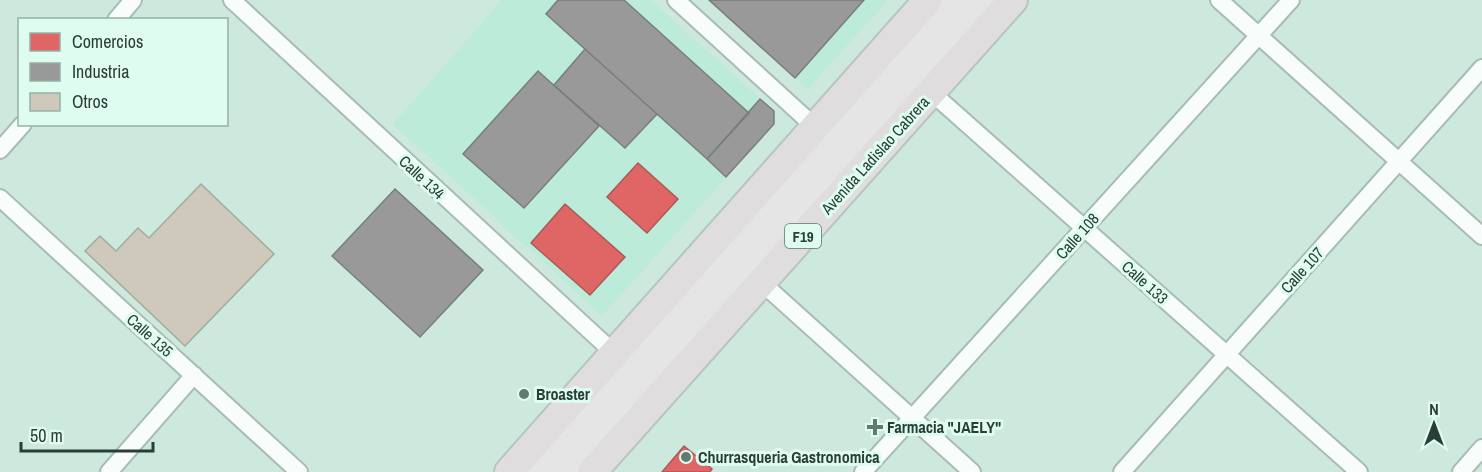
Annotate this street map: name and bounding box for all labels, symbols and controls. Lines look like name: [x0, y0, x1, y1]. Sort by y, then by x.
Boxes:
legend: [18, 18, 228, 126]
text: Comercios: [72, 29, 143, 54]
text: Industria: [72, 59, 129, 84]
text: Otros: [72, 89, 108, 114]
street label: Avenida Ladislao Cabrera: [815, 91, 935, 220]
street label: Calle 134: [394, 150, 450, 204]
street label: Calle 108: [1050, 208, 1104, 264]
road number: F19: [785, 224, 821, 248]
street label: Calle 107: [1275, 242, 1329, 298]
street label: Calle 133: [1117, 255, 1173, 309]
street label: Calle 135: [122, 308, 178, 362]
place label: Broaster: [536, 383, 591, 405]
marker: Broaster: [517, 387, 531, 401]
north arrow: [1404, 394, 1464, 454]
text: N: [1429, 398, 1439, 420]
scale bar: [21, 415, 153, 453]
place label: Farmacia "JAELY": [887, 416, 1001, 438]
marker: Farmacia "JAELY": [868, 420, 882, 434]
text: 50 m: [30, 423, 63, 448]
place label: Churrasqueria Gastronomica: [698, 446, 880, 468]
marker: Churrasqueria Gastronomica: [679, 450, 693, 464]

